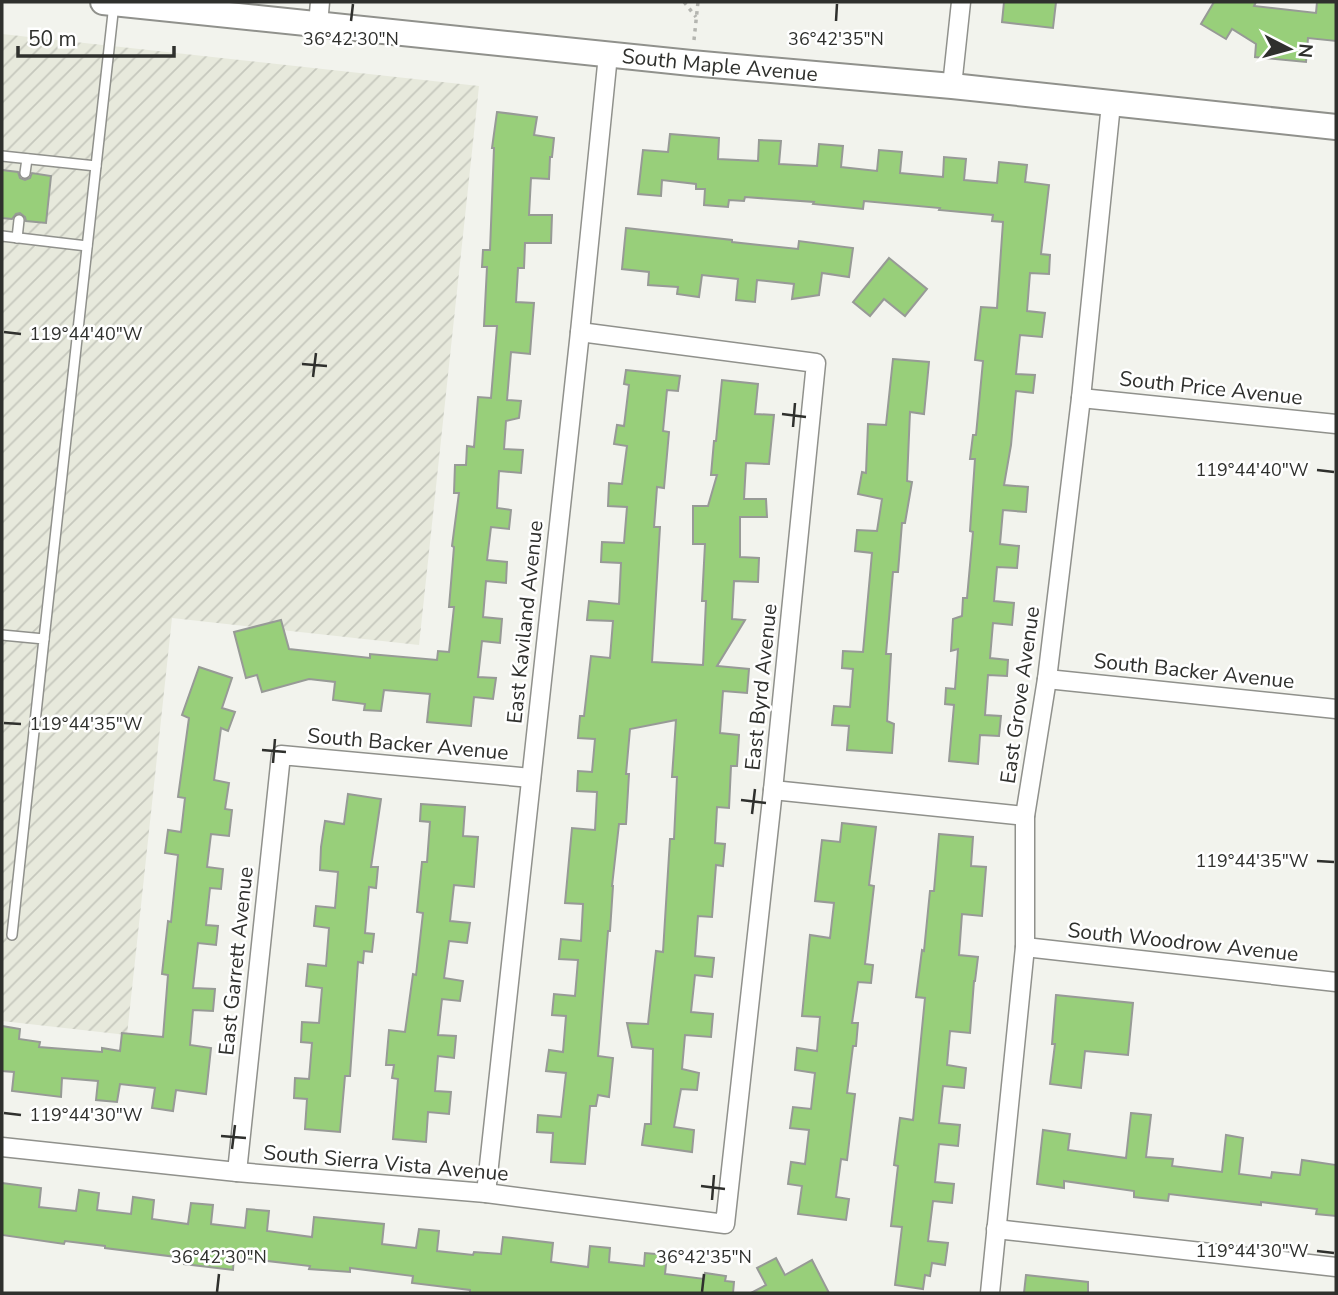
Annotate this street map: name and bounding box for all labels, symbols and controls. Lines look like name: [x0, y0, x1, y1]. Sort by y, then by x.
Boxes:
scale bar: [18, 14, 173, 58]
north arrow: [1254, 14, 1324, 84]
text: 50 m: [28, 25, 77, 53]
text: 36°42'30"N: [303, 27, 399, 51]
text: 36°42'35"N: [788, 27, 884, 51]
street label: South Maple Avenue: [620, 42, 819, 88]
text: N: [1291, 42, 1319, 59]
text: 119°44'40"W: [29, 322, 143, 346]
street label: South Price Avenue: [1118, 364, 1304, 412]
text: 119°44'40"W: [1195, 458, 1309, 482]
street label: East Kaviland Avenue: [500, 519, 550, 725]
street label: East Byrd Avenue: [738, 602, 784, 772]
street label: East Grove Avenue: [994, 605, 1046, 785]
street label: South Backer Avenue: [1092, 647, 1296, 695]
text: 119°44'35"W: [29, 712, 143, 736]
street label: South Backer Avenue: [306, 721, 510, 767]
text: 119°44'35"W: [1195, 849, 1309, 873]
street label: East Garrett Avenue: [212, 865, 260, 1057]
street label: South Woodrow Avenue: [1066, 916, 1300, 968]
text: 119°44'30"W: [29, 1103, 143, 1127]
street label: South Sierra Vista Avenue: [262, 1138, 510, 1188]
text: 119°44'30"W: [1195, 1239, 1309, 1263]
text: 36°42'30"N: [171, 1245, 267, 1269]
text: 36°42'35"N: [656, 1245, 752, 1269]

